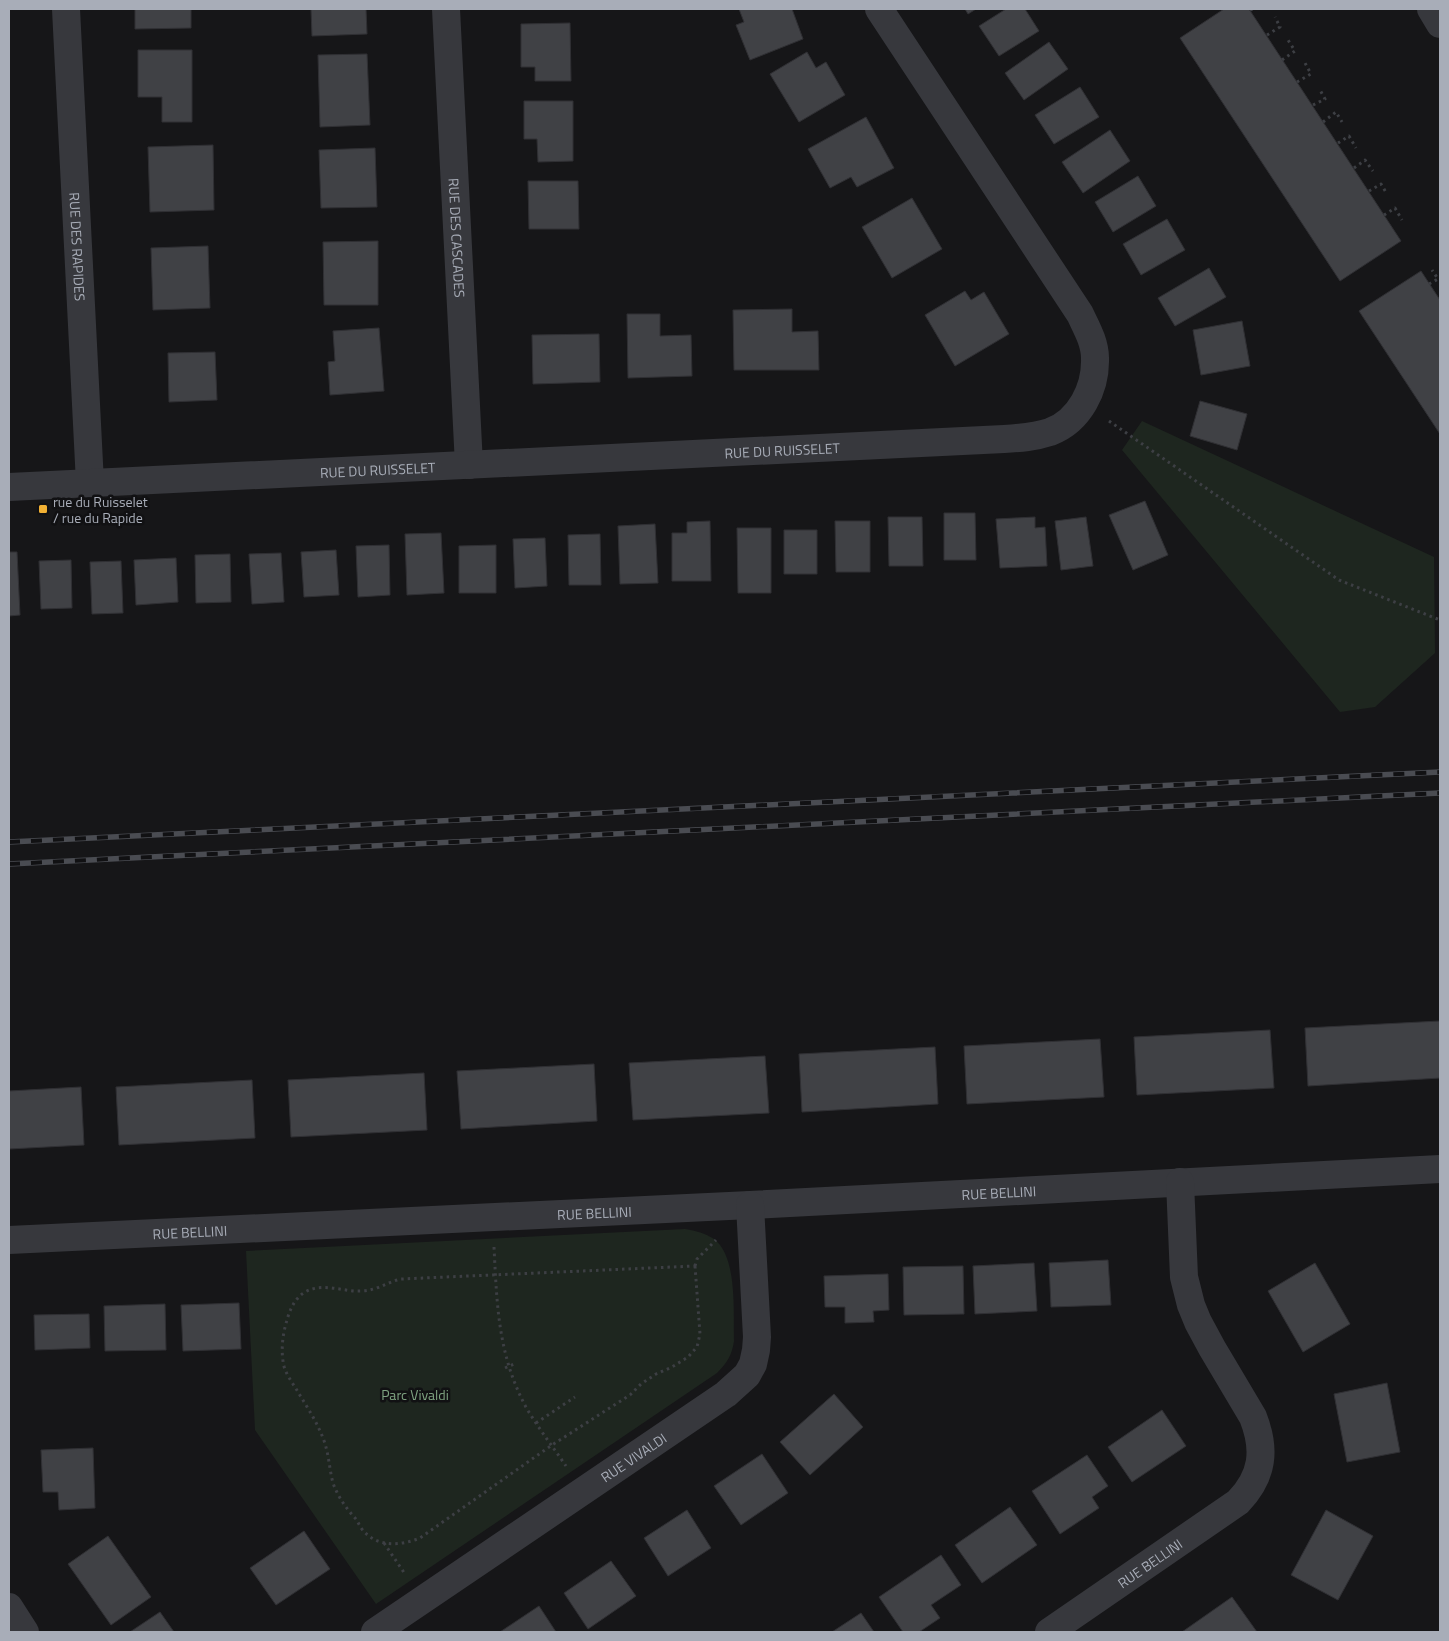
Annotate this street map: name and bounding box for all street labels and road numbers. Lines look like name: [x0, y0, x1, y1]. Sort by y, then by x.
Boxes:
street label: RUE DES CASCADES: [444, 177, 471, 298]
street label: RUE DES RAPIDES: [65, 192, 91, 302]
street label: RUE DU RUISSELET: [724, 436, 841, 463]
street label: RUE DU RUISSELET: [319, 456, 436, 482]
street label: RUE BELLINI: [961, 1180, 1037, 1204]
street label: RUE BELLINI: [557, 1200, 632, 1225]
street label: RUE BELLINI: [152, 1219, 228, 1244]
street label: RUE VIVALDI: [596, 1427, 670, 1487]
street label: RUE BELLINI: [1113, 1533, 1186, 1593]

